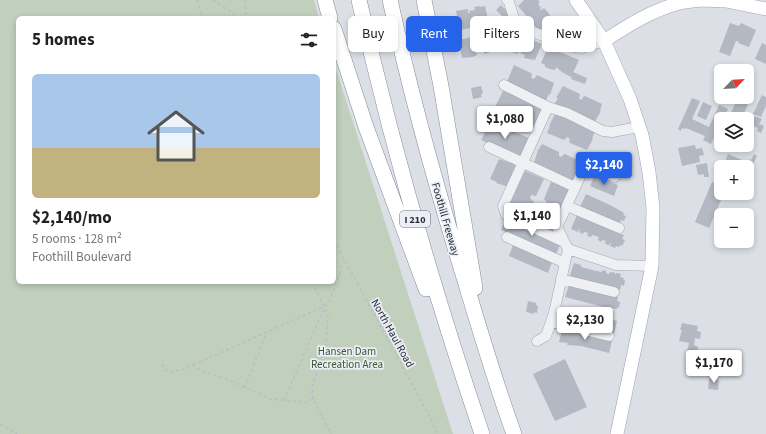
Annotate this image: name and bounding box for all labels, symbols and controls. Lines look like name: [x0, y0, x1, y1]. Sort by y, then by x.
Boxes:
chip: Buy: [348, 16, 398, 52]
chip: Rent: [406, 16, 462, 52]
chip: Filters: [470, 16, 534, 52]
chip: New: [542, 16, 596, 52]
text: 5 homes: [32, 28, 94, 52]
icon: filters: [298, 29, 320, 51]
north arrow: [714, 64, 754, 104]
map controls: [714, 64, 754, 248]
icon: home: [140, 100, 212, 172]
pin: $1,080: [472, 106, 538, 140]
text: $1,080: [486, 110, 524, 128]
button: layers: [714, 112, 754, 152]
pin: $2,140: [571, 152, 637, 186]
text: $2,140: [585, 156, 623, 174]
button: +: [714, 160, 754, 200]
street label: Foothill Freeway: [428, 181, 463, 258]
pin: $1,140: [499, 203, 565, 237]
text: $2,140/mo: [32, 206, 112, 230]
text: $1,140: [513, 207, 551, 225]
button: −: [714, 208, 754, 248]
road number: I 210: [400, 211, 430, 227]
text: 5 rooms · 128 m²: [32, 230, 122, 248]
text: Foothill Boulevard: [32, 248, 132, 266]
street label: North Haul Road: [368, 296, 418, 370]
pin: $2,130: [552, 307, 618, 341]
text: $2,130: [566, 311, 604, 329]
park label: Hansen Dam Recreation Area: [311, 344, 383, 372]
pin: $1,170: [681, 350, 747, 384]
text: $1,170: [695, 354, 733, 372]

